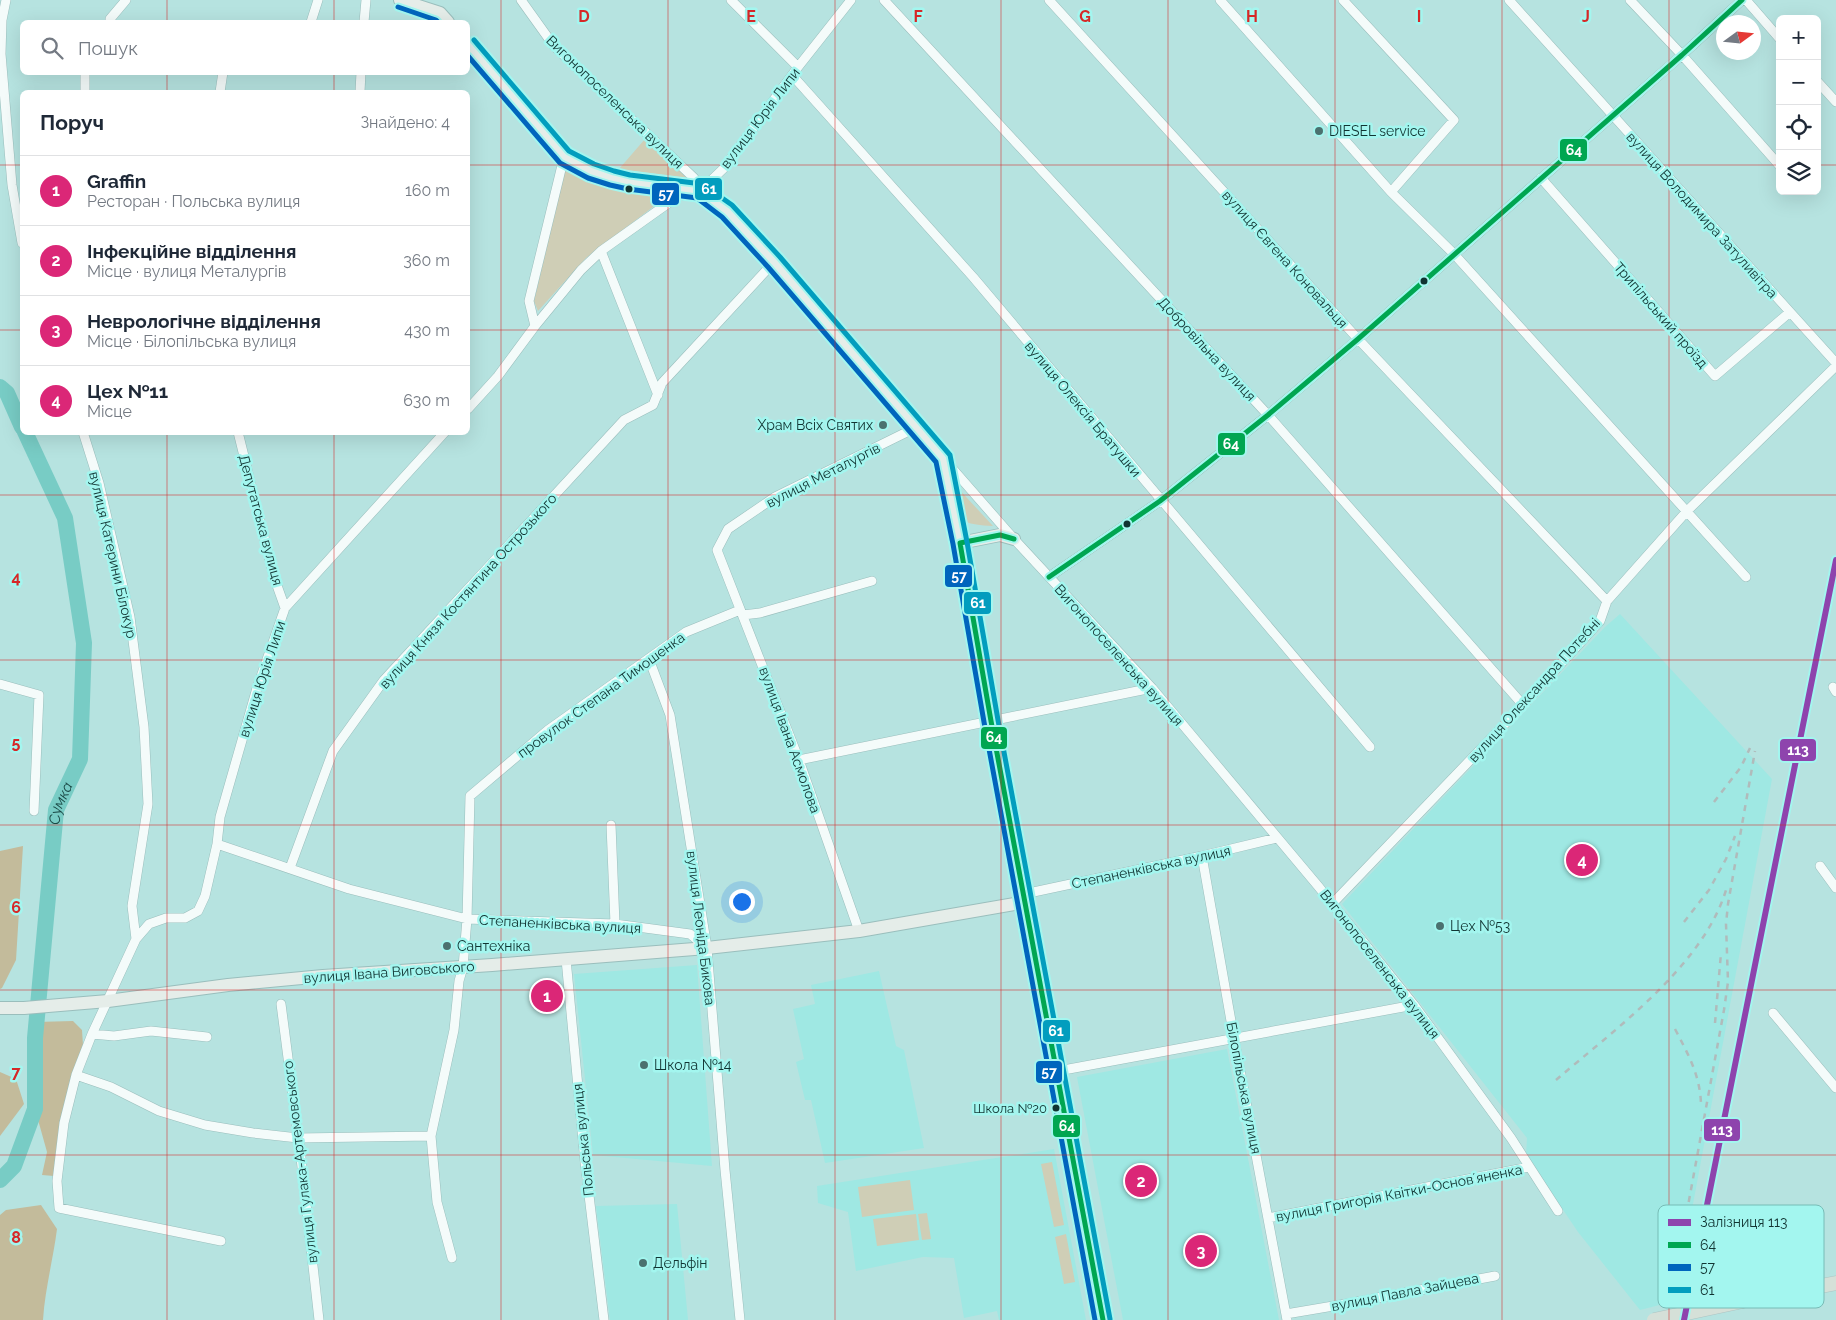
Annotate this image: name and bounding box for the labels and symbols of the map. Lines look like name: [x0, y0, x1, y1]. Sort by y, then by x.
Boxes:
text: D: [578, 7, 590, 26]
text: E: [746, 7, 756, 26]
text: F: [913, 7, 923, 26]
text: G: [1079, 7, 1091, 26]
text: H: [1246, 7, 1258, 26]
text: I: [1417, 7, 1421, 26]
text: J: [1582, 7, 1590, 26]
north arrow: [1716, 15, 1761, 60]
street label: Вигонопоселенська вулиця: [543, 32, 687, 172]
street label: вулиця Юрія Липи: [717, 65, 803, 171]
place label: DIESEL service: [1329, 123, 1426, 139]
marker: DIESEL service: [1313, 125, 1325, 137]
street label: вулиця Володимира Затуливітра: [1623, 129, 1781, 301]
line badge: 64: [1559, 138, 1588, 162]
text: 64: [1566, 142, 1582, 158]
line badge: 61: [694, 177, 723, 201]
text: 61: [701, 181, 717, 197]
line badge: 57: [651, 182, 680, 206]
unlabelled marker: [624, 184, 634, 194]
text: 57: [658, 186, 674, 202]
street label: вулиця Євгена Коновальця: [1219, 187, 1351, 331]
street label: Трипільський проїзд: [1611, 259, 1711, 371]
unlabelled marker: [1419, 276, 1429, 286]
street label: Добровільна вулиця: [1155, 294, 1259, 404]
street label: вулиця Олексія Братушки: [1022, 338, 1144, 480]
place label: Храм Всіх Святих: [757, 417, 873, 433]
marker: Храм Всіх Святих: [877, 419, 889, 431]
line badge: 64: [1217, 432, 1246, 456]
text: 64: [1223, 436, 1239, 452]
street label: вулиця Металургів: [764, 439, 882, 511]
street label: Депутатська вулиця: [236, 453, 286, 587]
street label: вулиця Катерини Білокур: [86, 470, 140, 640]
street label: вулиця Князя Костянтина Острозького: [376, 490, 560, 692]
unlabelled marker: [1122, 519, 1132, 529]
line badge: 57: [944, 564, 973, 588]
text: 4: [11, 568, 21, 587]
text: 57: [951, 568, 967, 584]
street label: Вигонопоселенська вулиця: [1051, 581, 1187, 729]
line badge: 61: [963, 591, 992, 615]
text: 61: [970, 595, 986, 611]
street label: вулиця Олександра Потебні: [1465, 615, 1603, 765]
street label: вулиця Юрія Липи: [236, 619, 288, 739]
street label: провулок Степана Тимошенка: [514, 629, 688, 761]
street label: вулиця Івана Асмолова: [756, 665, 824, 815]
line badge: 64: [980, 726, 1008, 750]
text: 64: [986, 729, 1002, 745]
text: 5: [12, 733, 21, 752]
line badge: 113: [1779, 738, 1817, 762]
text: 113: [1787, 742, 1809, 758]
water label: Сумка: [46, 779, 77, 826]
pin: 4: [1566, 841, 1598, 879]
street label: Степаненківська вулиця: [1070, 842, 1232, 892]
street label: вулиця Леоніда Бикова: [684, 850, 718, 1006]
street label: Вигонопоселенська вулиця: [1317, 886, 1443, 1042]
your location: [729, 889, 755, 915]
text: 6: [11, 898, 21, 917]
street label: Степаненківська вулиця: [479, 912, 641, 936]
place label: Цех №53: [1450, 918, 1510, 934]
marker: Цех №53: [1434, 920, 1446, 932]
place label: Сантехніка: [457, 938, 530, 954]
marker: Сантехніка: [441, 940, 453, 952]
street label: вулиця Івана Виговського: [303, 958, 475, 986]
pin: 1: [531, 977, 563, 1015]
line badge: 61: [1042, 1019, 1071, 1043]
street label: Білопільська вулиця: [1223, 1021, 1265, 1155]
text: 61: [1048, 1023, 1064, 1039]
place label: Школа №14: [654, 1057, 732, 1073]
marker: Школа №14: [638, 1059, 650, 1071]
street label: вулиця Гулака-Артемовського: [280, 1060, 320, 1264]
line badge: 57: [1035, 1060, 1063, 1084]
text: 7: [12, 1063, 21, 1082]
text: 57: [1041, 1064, 1057, 1080]
street label: Польська вулиця: [569, 1083, 597, 1197]
place label: Школа №20: [973, 1101, 1047, 1116]
marker: Школа №20: [1051, 1103, 1061, 1113]
line badge: 64: [1052, 1114, 1081, 1138]
text: 64: [1059, 1118, 1075, 1134]
line badge: 113: [1703, 1118, 1741, 1142]
text: 113: [1711, 1122, 1733, 1138]
street label: вулиця Григорія Квітки-Основʼяненка: [1275, 1161, 1523, 1225]
pin: 2: [1125, 1162, 1157, 1200]
legend: [1658, 1205, 1824, 1308]
text: Залізниця 113: [1700, 1214, 1788, 1230]
text: 8: [11, 1228, 21, 1247]
pin: 3: [1185, 1232, 1217, 1270]
text: 64: [1700, 1237, 1716, 1253]
place label: Дельфін: [653, 1255, 708, 1271]
marker: Дельфін: [637, 1257, 649, 1269]
text: 57: [1700, 1259, 1716, 1275]
street label: вулиця Павла Зайцева: [1330, 1270, 1480, 1314]
text: 61: [1700, 1282, 1714, 1298]

